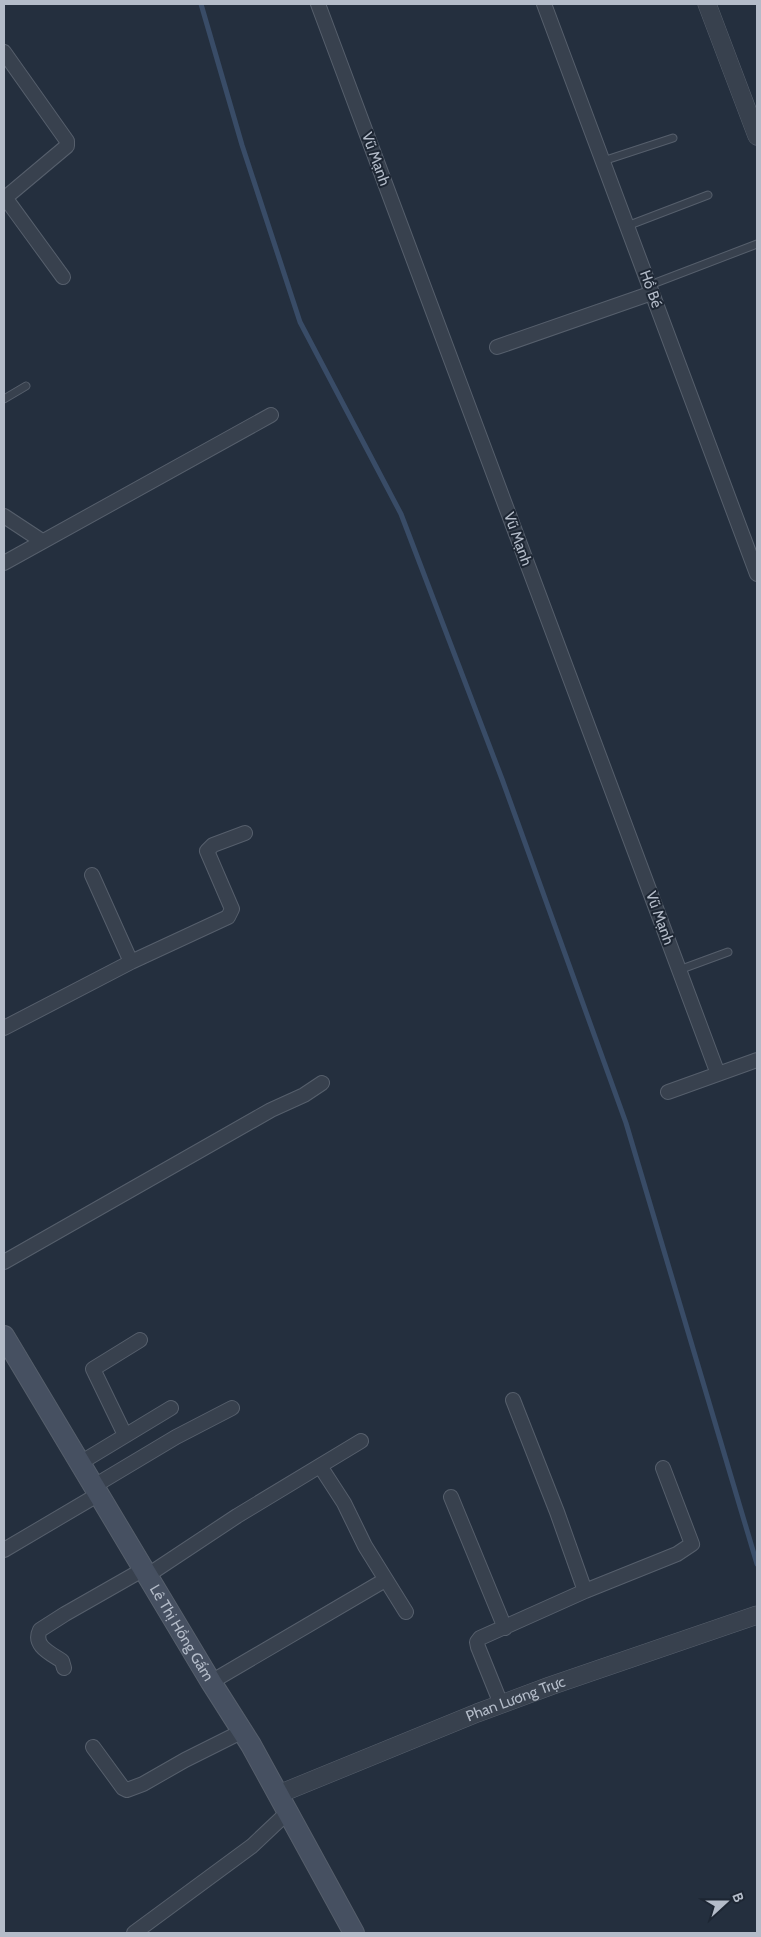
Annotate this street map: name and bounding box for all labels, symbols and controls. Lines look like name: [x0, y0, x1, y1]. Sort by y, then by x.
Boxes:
street label: Vũ Mạnh: [358, 130, 394, 188]
street label: Hồ Bé: [636, 268, 666, 311]
street label: Vũ Mạnh: [500, 510, 536, 568]
street label: Vũ Mạnh: [642, 889, 678, 947]
street label: Lê Thị Hồng Gấm: [146, 1581, 217, 1684]
street label: Phan Lương Trực: [463, 1672, 568, 1726]
north arrow: [701, 1877, 751, 1927]
text: B: [728, 1890, 748, 1905]

